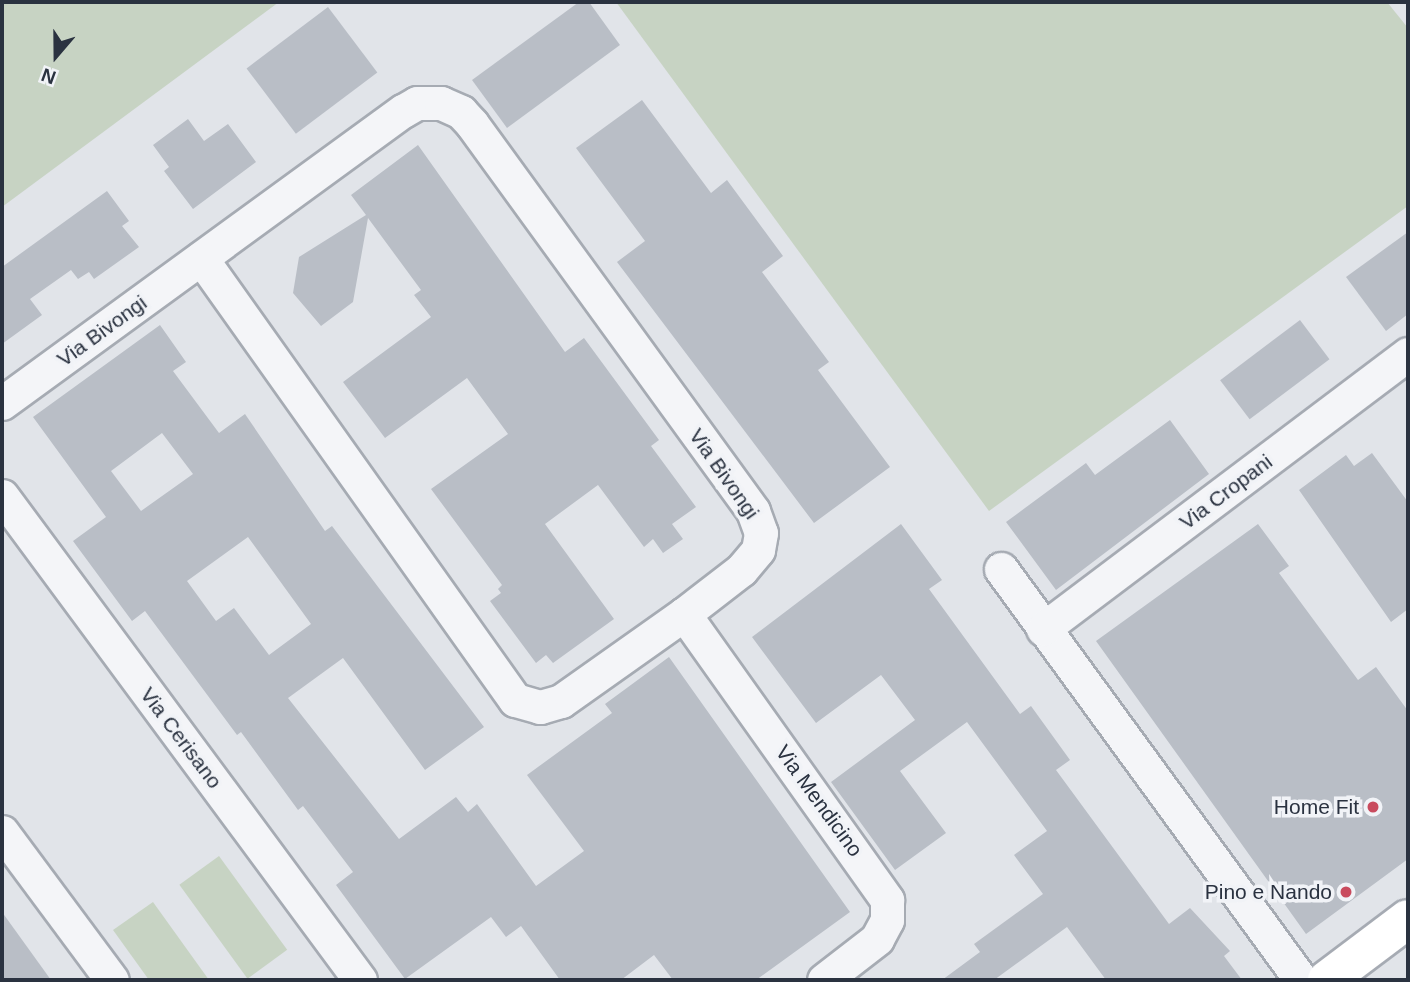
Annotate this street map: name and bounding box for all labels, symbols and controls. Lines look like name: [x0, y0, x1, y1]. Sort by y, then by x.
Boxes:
north arrow: [21, 21, 91, 91]
text: N: [39, 64, 59, 88]
street label: Via Bivongi: [52, 290, 152, 372]
street label: Via Bivongi: [684, 424, 764, 524]
street label: Via Cropani: [1175, 449, 1277, 535]
street label: Via Cerisano: [135, 683, 227, 793]
street label: Via Mendicino: [770, 740, 868, 862]
place label: Home Fit: [1274, 794, 1359, 820]
marker: Home Fit: [1365, 799, 1381, 815]
place label: Pino e Nando: [1205, 879, 1332, 905]
marker: Pino e Nando: [1338, 884, 1354, 900]

